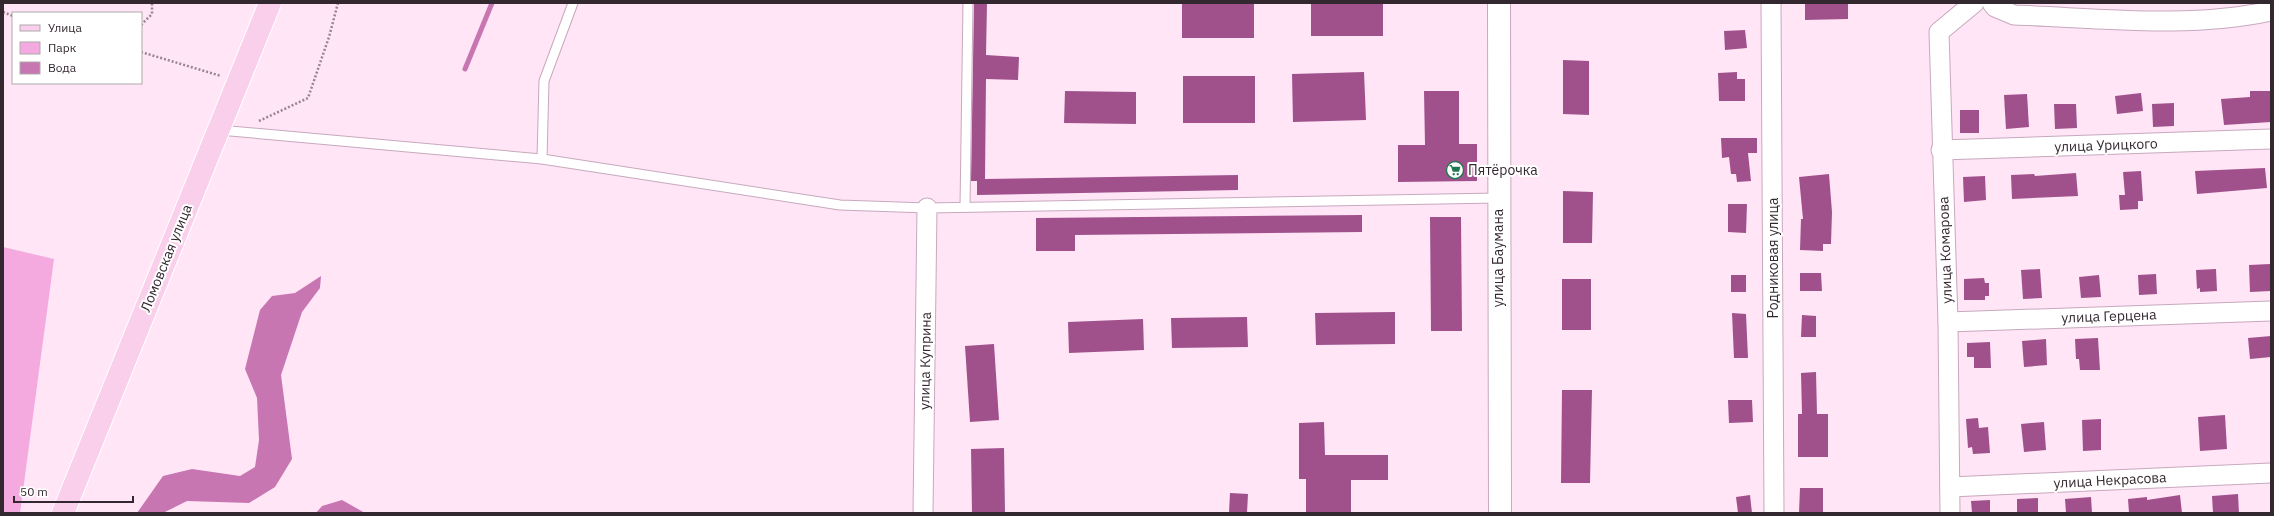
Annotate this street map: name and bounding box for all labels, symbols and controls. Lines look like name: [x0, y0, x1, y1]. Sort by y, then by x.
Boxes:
legend: [12, 12, 142, 84]
text: Улица: [48, 20, 82, 35]
text: Парк: [48, 40, 77, 55]
text: Вода: [48, 60, 77, 75]
street label: улица Урицкого: [2054, 134, 2158, 156]
supermarket icon: Пятёрочка: [1445, 160, 1465, 180]
place label: Пятёрочка: [1468, 161, 1538, 179]
street label: улица Комарова: [1934, 196, 1956, 304]
street label: Родниковая улица: [1764, 197, 1782, 318]
street label: Ломовская улица: [136, 201, 196, 314]
street label: улица Баумана: [1489, 208, 1507, 307]
street label: улица Герцена: [2061, 305, 2157, 327]
street label: улица Куприна: [915, 311, 935, 410]
street label: улица Некрасова: [2053, 468, 2167, 492]
scale bar: [14, 478, 133, 504]
text: 50 m: [20, 484, 48, 499]

